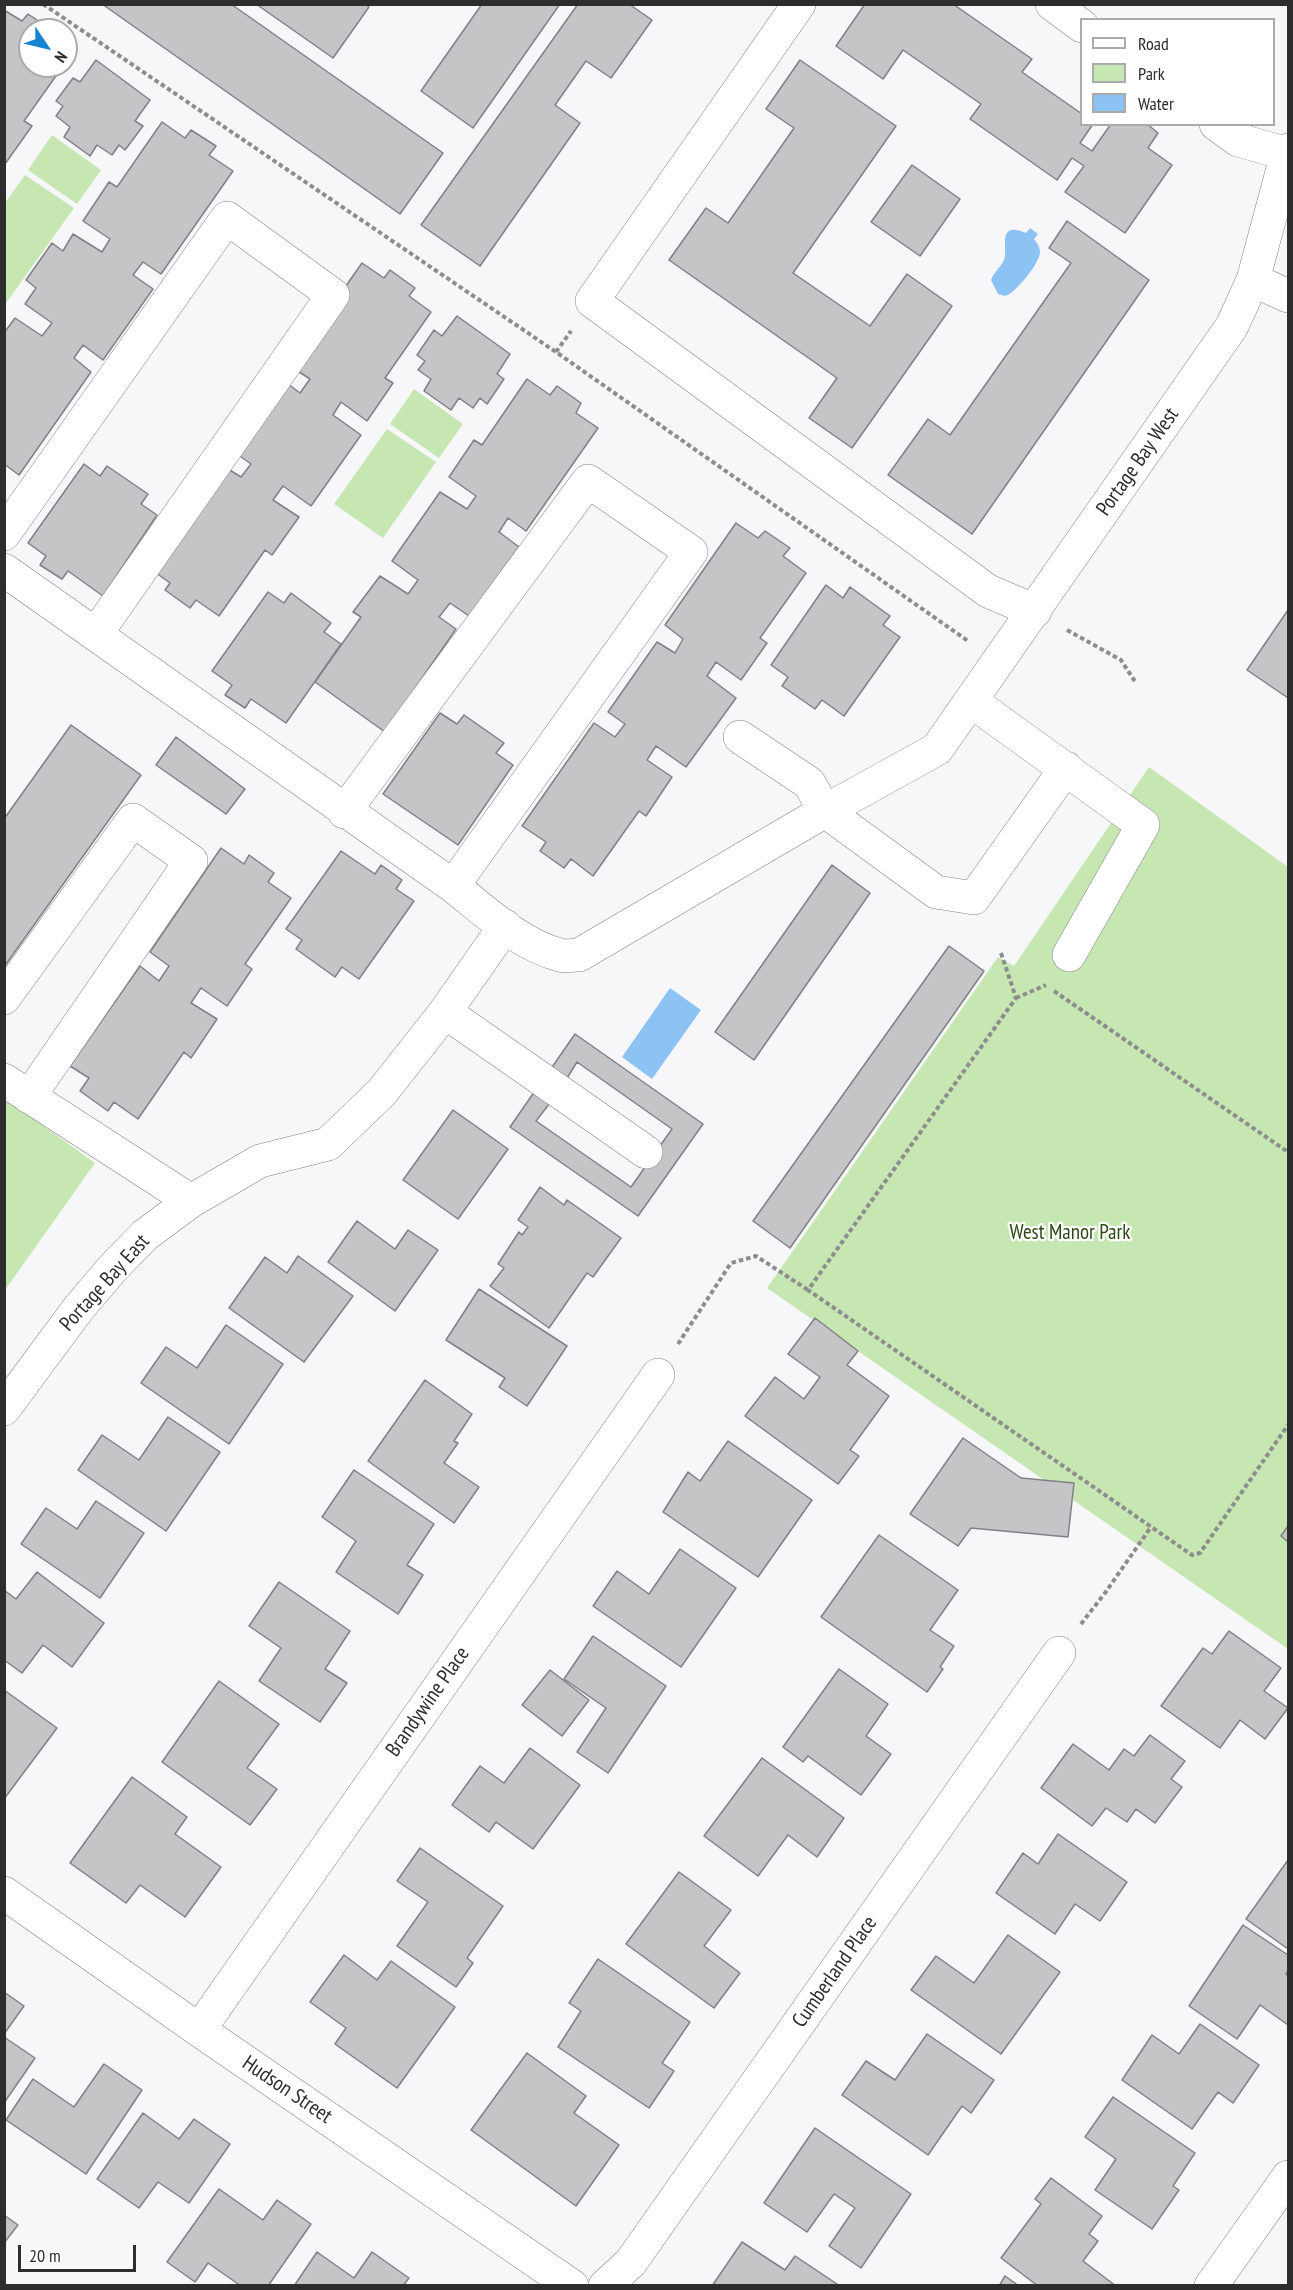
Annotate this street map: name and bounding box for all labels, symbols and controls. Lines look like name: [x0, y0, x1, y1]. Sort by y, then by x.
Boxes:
north arrow: [18, 18, 78, 78]
legend: [1080, 18, 1275, 126]
text: Road: [1138, 32, 1169, 55]
text: N: [50, 48, 72, 66]
text: Park: [1138, 62, 1165, 85]
text: Water: [1138, 92, 1174, 115]
street label: Portage Bay West: [1092, 403, 1184, 521]
park label: West Manor Park: [1010, 1220, 1130, 1246]
street label: Portage Bay East: [55, 1229, 155, 1337]
street label: Brandywine Place: [381, 1642, 475, 1762]
street label: Cumberland Place: [787, 1911, 883, 2033]
street label: Hudson Street: [237, 2051, 337, 2129]
scale bar: [21, 2233, 140, 2271]
text: 20 m: [29, 2244, 61, 2267]

